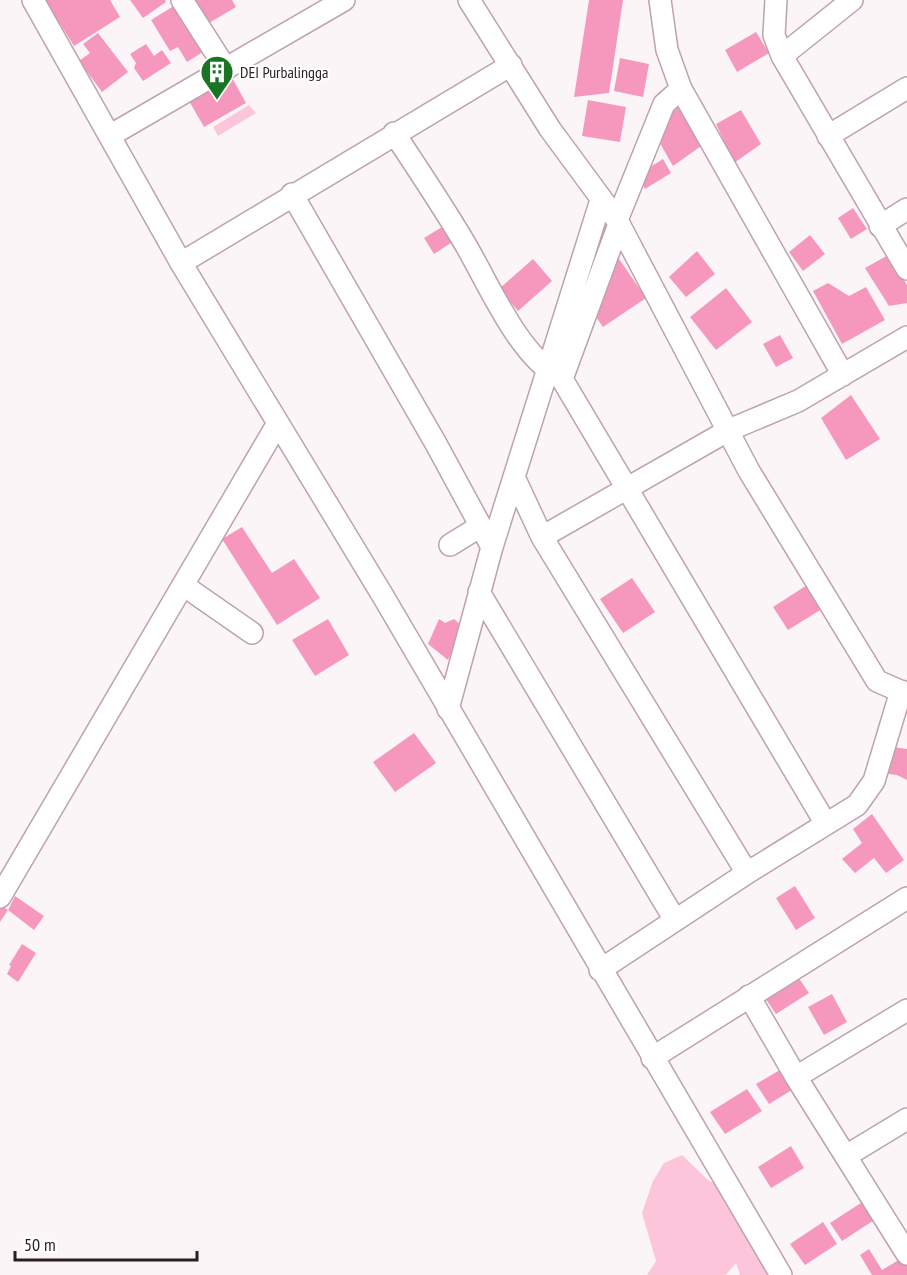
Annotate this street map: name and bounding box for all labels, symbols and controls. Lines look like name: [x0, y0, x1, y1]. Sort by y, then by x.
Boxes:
building icon: DEI Purbalingga: [199, 54, 235, 101]
place label: DEI Purbalingga: [240, 62, 328, 82]
scale bar: [15, 1224, 196, 1262]
text: 50 m: [24, 1233, 56, 1256]

